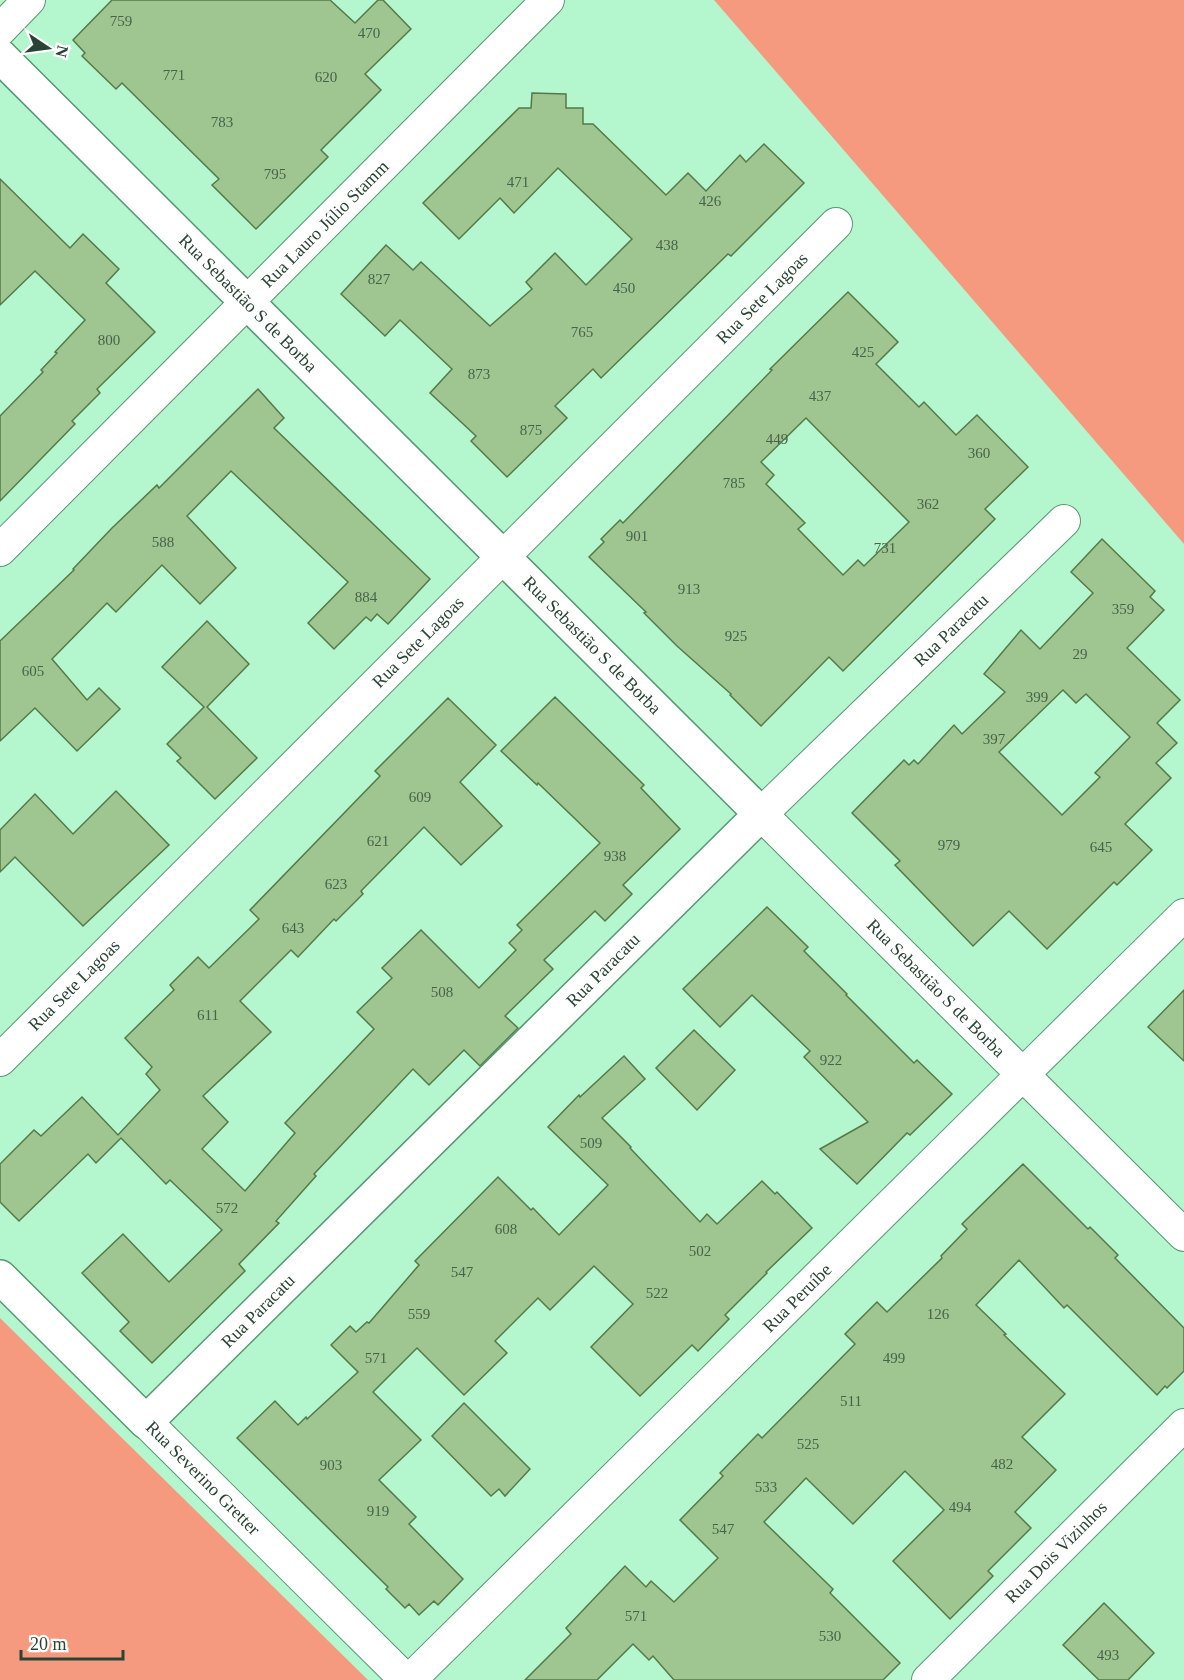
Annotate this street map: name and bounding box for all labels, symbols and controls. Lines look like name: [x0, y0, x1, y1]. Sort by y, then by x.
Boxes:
house number: 759: [110, 13, 132, 29]
north arrow: [18, 18, 78, 78]
house number: 470: [358, 25, 380, 41]
text: N: [52, 44, 72, 59]
house number: 771: [163, 67, 185, 83]
house number: 620: [315, 69, 337, 85]
house number: 783: [211, 114, 233, 130]
street label: Rua Lauro Júlio Stamm: [257, 156, 393, 292]
house number: 795: [264, 166, 286, 182]
house number: 471: [507, 174, 529, 190]
house number: 426: [699, 193, 722, 209]
street label: Rua Sebastião S de Borba: [175, 230, 321, 376]
house number: 438: [656, 237, 678, 253]
street label: Rua Sete Lagoas: [712, 248, 812, 348]
house number: 827: [368, 271, 391, 287]
house number: 450: [613, 280, 635, 296]
house number: 765: [571, 324, 593, 340]
house number: 800: [98, 332, 120, 348]
house number: 425: [852, 344, 874, 360]
house number: 873: [468, 366, 490, 382]
house number: 437: [809, 388, 832, 404]
house number: 875: [520, 422, 542, 438]
house number: 449: [766, 431, 788, 447]
house number: 360: [968, 445, 990, 461]
house number: 785: [723, 475, 745, 491]
house number: 362: [917, 496, 939, 512]
house number: 901: [626, 528, 648, 544]
house number: 588: [152, 534, 174, 550]
house number: 731: [874, 540, 896, 556]
street label: Rua Sebastião S de Borba: [519, 572, 665, 718]
house number: 913: [678, 581, 700, 597]
house number: 884: [355, 589, 378, 605]
street label: Rua Paracatu: [910, 590, 992, 670]
street label: Rua Sete Lagoas: [368, 592, 468, 692]
house number: 359: [1112, 601, 1134, 617]
house number: 925: [725, 628, 747, 644]
house number: 29: [1073, 646, 1088, 662]
house number: 605: [22, 663, 44, 679]
house number: 399: [1026, 689, 1048, 705]
house number: 397: [983, 731, 1006, 747]
house number: 609: [409, 789, 431, 805]
house number: 621: [367, 833, 389, 849]
house number: 979: [938, 837, 960, 853]
house number: 645: [1090, 839, 1112, 855]
house number: 938: [604, 848, 626, 864]
house number: 623: [325, 876, 347, 892]
street label: Rua Sebastião S de Borba: [863, 915, 1009, 1061]
house number: 643: [282, 920, 304, 936]
street label: Rua Paracatu: [562, 929, 644, 1011]
street label: Rua Sete Lagoas: [24, 935, 124, 1035]
house number: 508: [431, 984, 453, 1000]
house number: 611: [197, 1007, 219, 1023]
house number: 922: [820, 1052, 842, 1068]
house number: 509: [580, 1135, 602, 1151]
house number: 572: [216, 1200, 238, 1216]
house number: 608: [495, 1221, 517, 1237]
house number: 502: [689, 1243, 711, 1259]
street label: Rua Peruíbe: [759, 1260, 835, 1336]
house number: 547: [451, 1264, 474, 1280]
street label: Rua Paracatu: [217, 1270, 299, 1352]
house number: 522: [646, 1285, 668, 1301]
house number: 559: [408, 1306, 430, 1322]
house number: 126: [927, 1306, 950, 1322]
house number: 571: [365, 1350, 387, 1366]
house number: 499: [883, 1350, 905, 1366]
house number: 511: [840, 1393, 862, 1409]
street label: Rua Severino Gretter: [142, 1417, 264, 1539]
house number: 525: [797, 1436, 819, 1452]
house number: 482: [991, 1456, 1013, 1472]
house number: 903: [320, 1457, 342, 1473]
house number: 533: [755, 1479, 777, 1495]
street label: Rua Dois Vizinhos: [1001, 1497, 1111, 1607]
house number: 494: [949, 1499, 972, 1515]
house number: 919: [367, 1503, 389, 1519]
house number: 547: [712, 1521, 735, 1537]
house number: 571: [625, 1608, 647, 1624]
scale bar: [21, 1623, 123, 1661]
house number: 530: [819, 1628, 841, 1644]
text: 20 m: [30, 1634, 67, 1654]
house number: 493: [1097, 1647, 1119, 1663]

